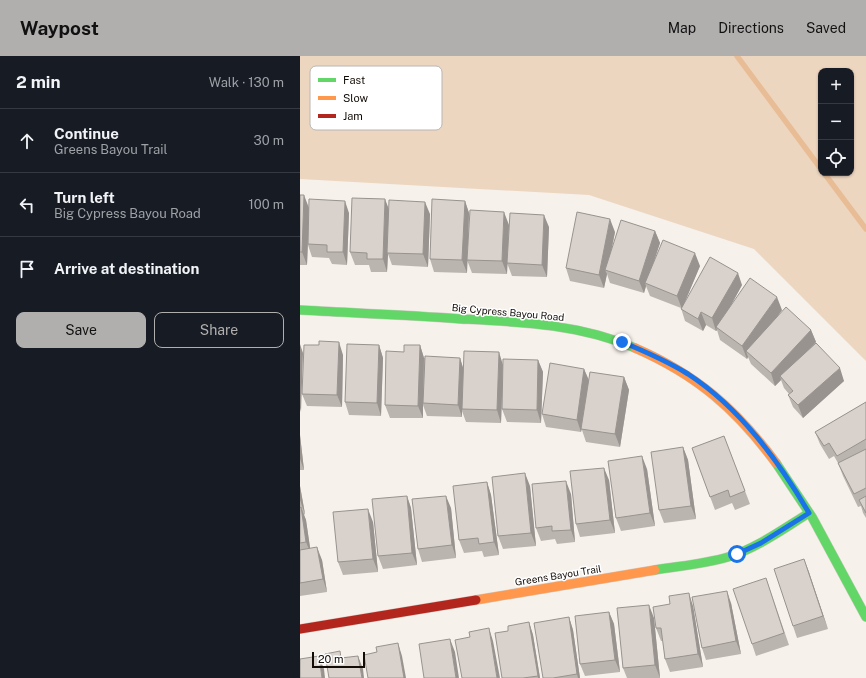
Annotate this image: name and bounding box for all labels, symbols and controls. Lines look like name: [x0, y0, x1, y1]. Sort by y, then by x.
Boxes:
text: Waypost: [20, 17, 99, 39]
text: Map: [668, 20, 696, 36]
text: Directions: [718, 20, 784, 36]
text: Saved: [806, 20, 846, 36]
legend: [310, 66, 442, 130]
map controls: [818, 68, 854, 176]
button: +: [818, 68, 854, 104]
text: 2 min: [16, 72, 61, 92]
text: Fast: [343, 74, 365, 86]
text: Walk · 130 m: [209, 75, 284, 90]
text: Slow: [343, 92, 369, 104]
button: −: [818, 104, 854, 140]
text: Jam: [343, 110, 363, 122]
text: Continue: [54, 125, 119, 142]
icon: ahead: [16, 130, 38, 152]
text: 30 m: [254, 133, 284, 148]
button: locate: [818, 140, 854, 176]
text: Greens Bayou Trail: [54, 142, 167, 157]
text: Turn left: [54, 189, 115, 206]
icon: left: [16, 194, 38, 216]
text: 100 m: [248, 197, 284, 212]
text: Big Cypress Bayou Road: [54, 206, 201, 221]
icon: arrive: [16, 258, 38, 280]
text: Arrive at destination: [54, 260, 199, 277]
street label: Big Cypress Bayou Road: [451, 301, 565, 323]
button: Save: [16, 312, 146, 348]
button: Share: [154, 312, 284, 348]
route end: [613, 333, 631, 351]
route start: [728, 545, 746, 563]
street label: Greens Bayou Trail: [514, 562, 602, 588]
scale bar: [312, 650, 365, 669]
text: 20 m: [318, 653, 343, 665]

